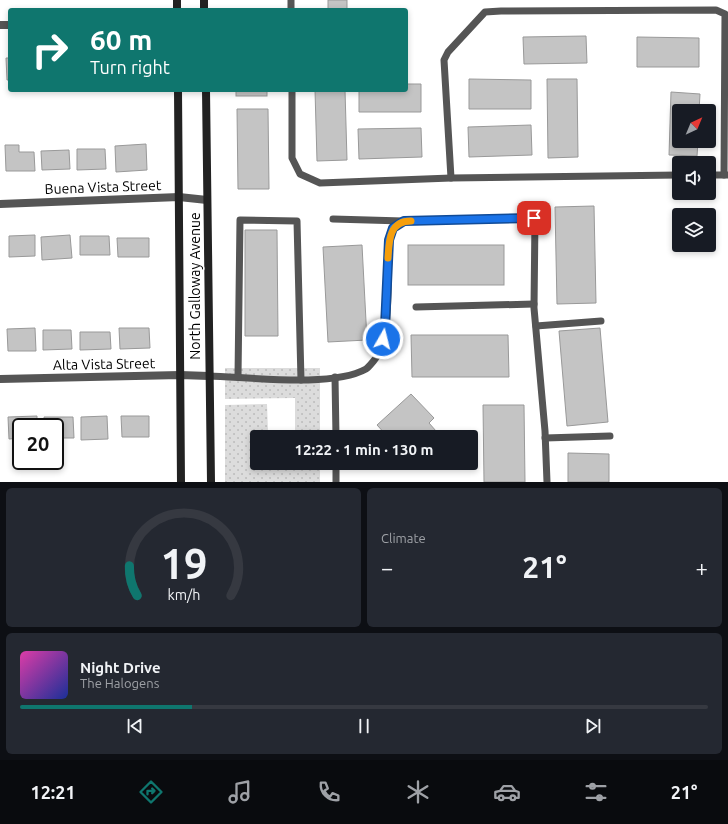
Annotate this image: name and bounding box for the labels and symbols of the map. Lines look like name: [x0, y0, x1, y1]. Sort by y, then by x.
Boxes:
north arrow: [672, 104, 716, 148]
street label: Buena Vista Street: [44, 177, 162, 197]
pin: [517, 201, 551, 235]
street label: North Galloway Avenue: [187, 212, 203, 360]
position arrow: [362, 318, 404, 360]
street label: Alta Vista Street: [53, 355, 156, 373]
speed limit sign: 20: [12, 418, 64, 470]

